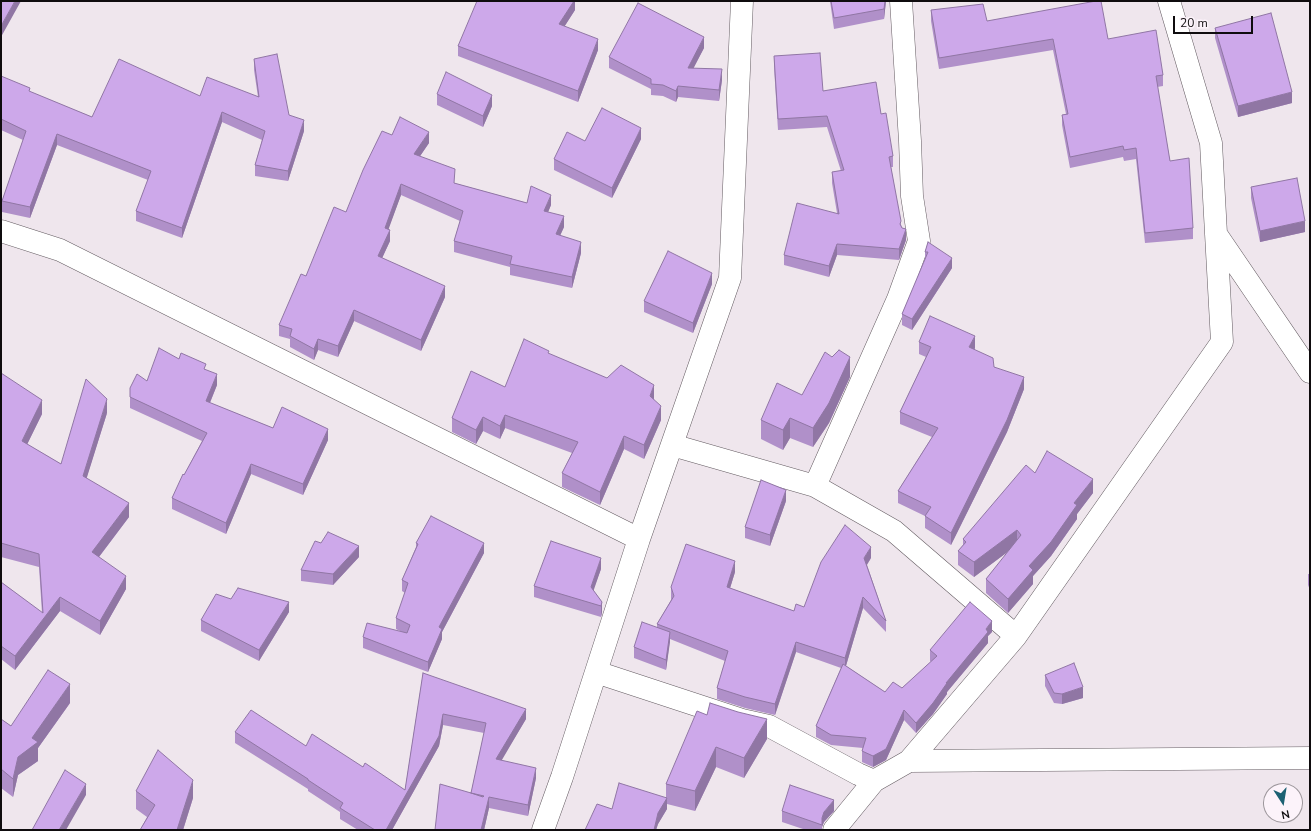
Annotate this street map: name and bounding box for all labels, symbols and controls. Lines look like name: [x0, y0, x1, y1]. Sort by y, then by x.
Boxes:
scale bar: [1175, 8, 1255, 34]
text: 20 m: [1180, 15, 1208, 31]
north arrow: [1263, 783, 1303, 823]
text: N: [1280, 806, 1291, 822]

